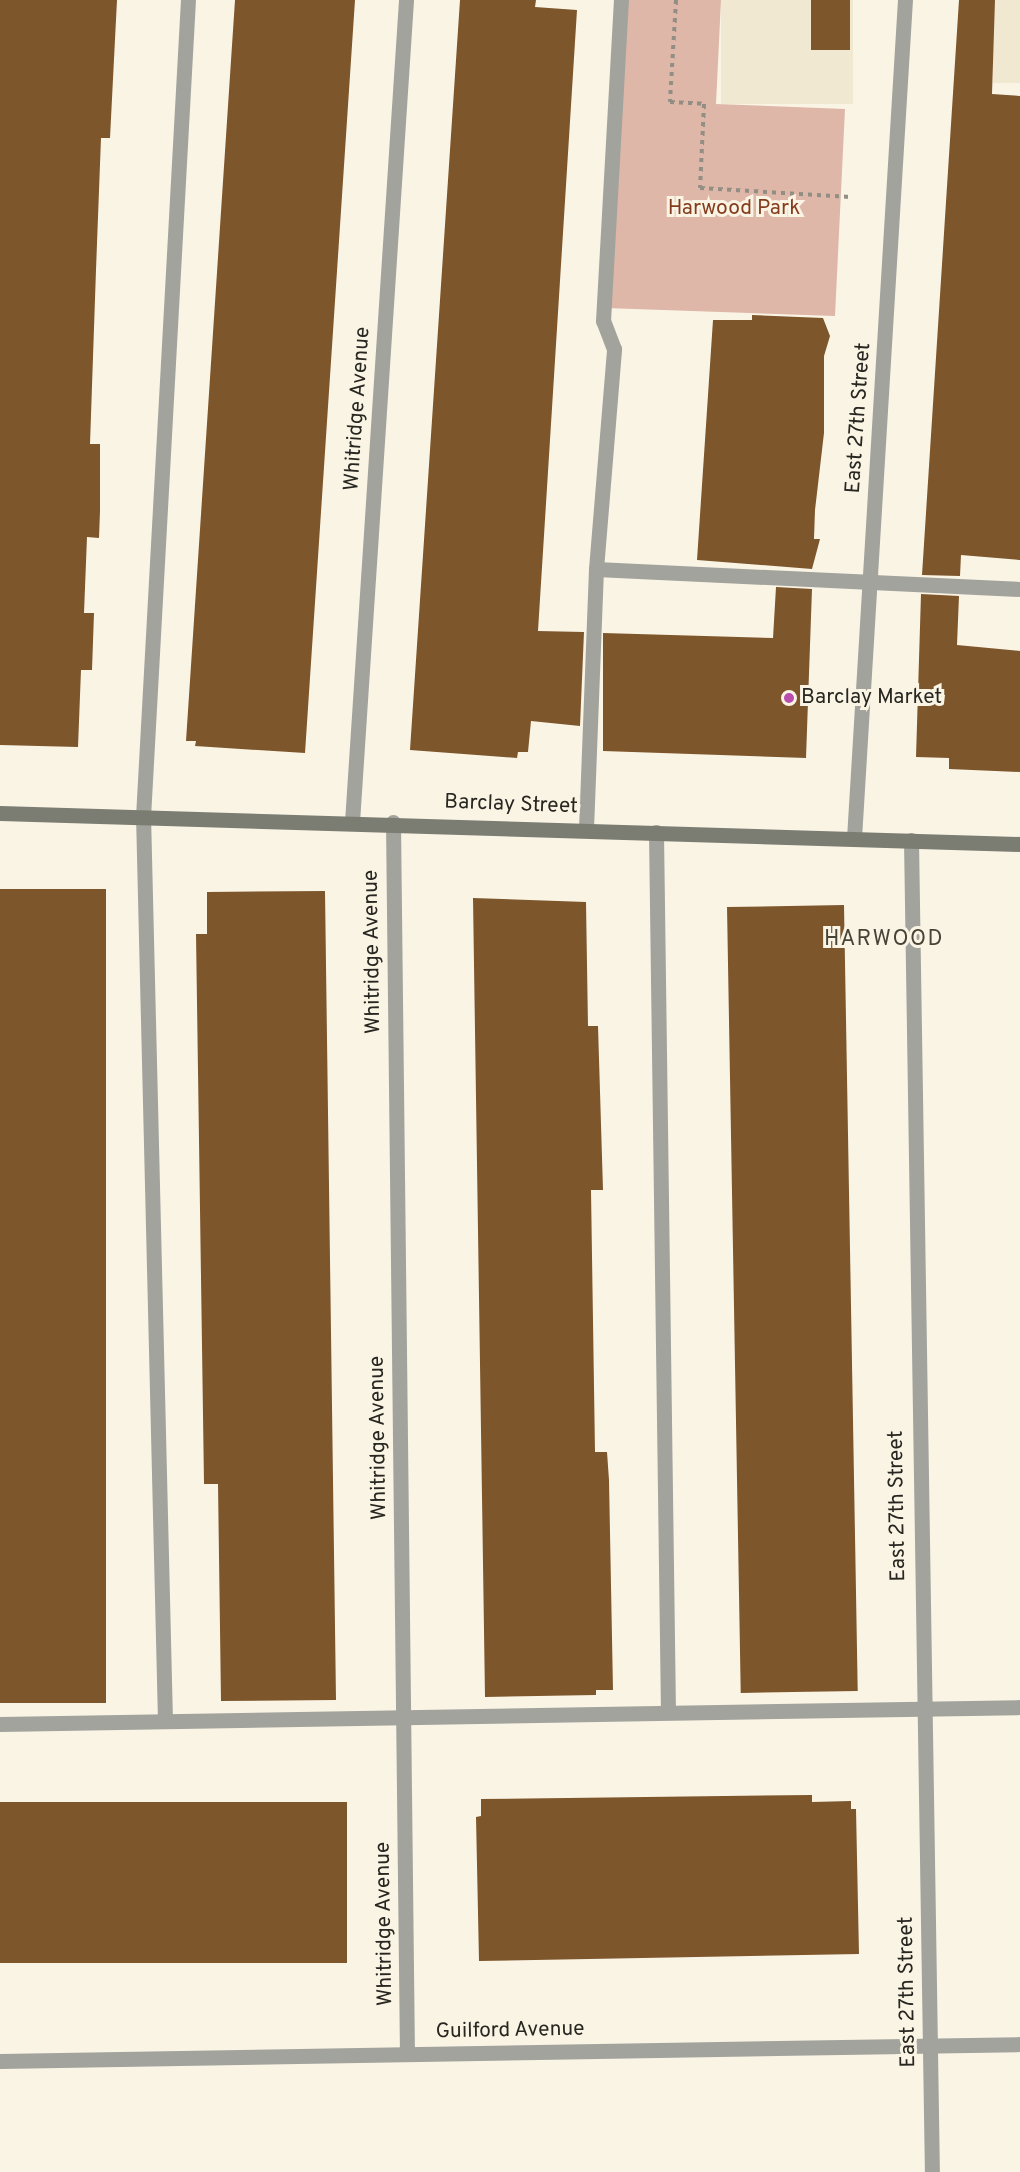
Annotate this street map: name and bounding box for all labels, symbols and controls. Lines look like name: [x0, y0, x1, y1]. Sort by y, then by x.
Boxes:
park label: Harwood Park: [668, 196, 800, 222]
street label: Whitridge Avenue: [340, 326, 376, 492]
street label: East 27th Street: [841, 342, 877, 494]
place label: Barclay Market: [801, 685, 942, 711]
marker: Barclay Market: [782, 691, 796, 705]
street label: Barclay Street: [444, 790, 578, 820]
street label: Whitridge Avenue: [359, 869, 387, 1035]
district label: HARWOOD: [824, 927, 944, 953]
street label: Whitridge Avenue: [365, 1355, 393, 1521]
street label: East 27th Street: [884, 1430, 912, 1582]
street label: Whitridge Avenue: [371, 1841, 399, 2007]
street label: East 27th Street: [894, 1916, 922, 2068]
street label: Guilford Avenue: [435, 2017, 585, 2045]

